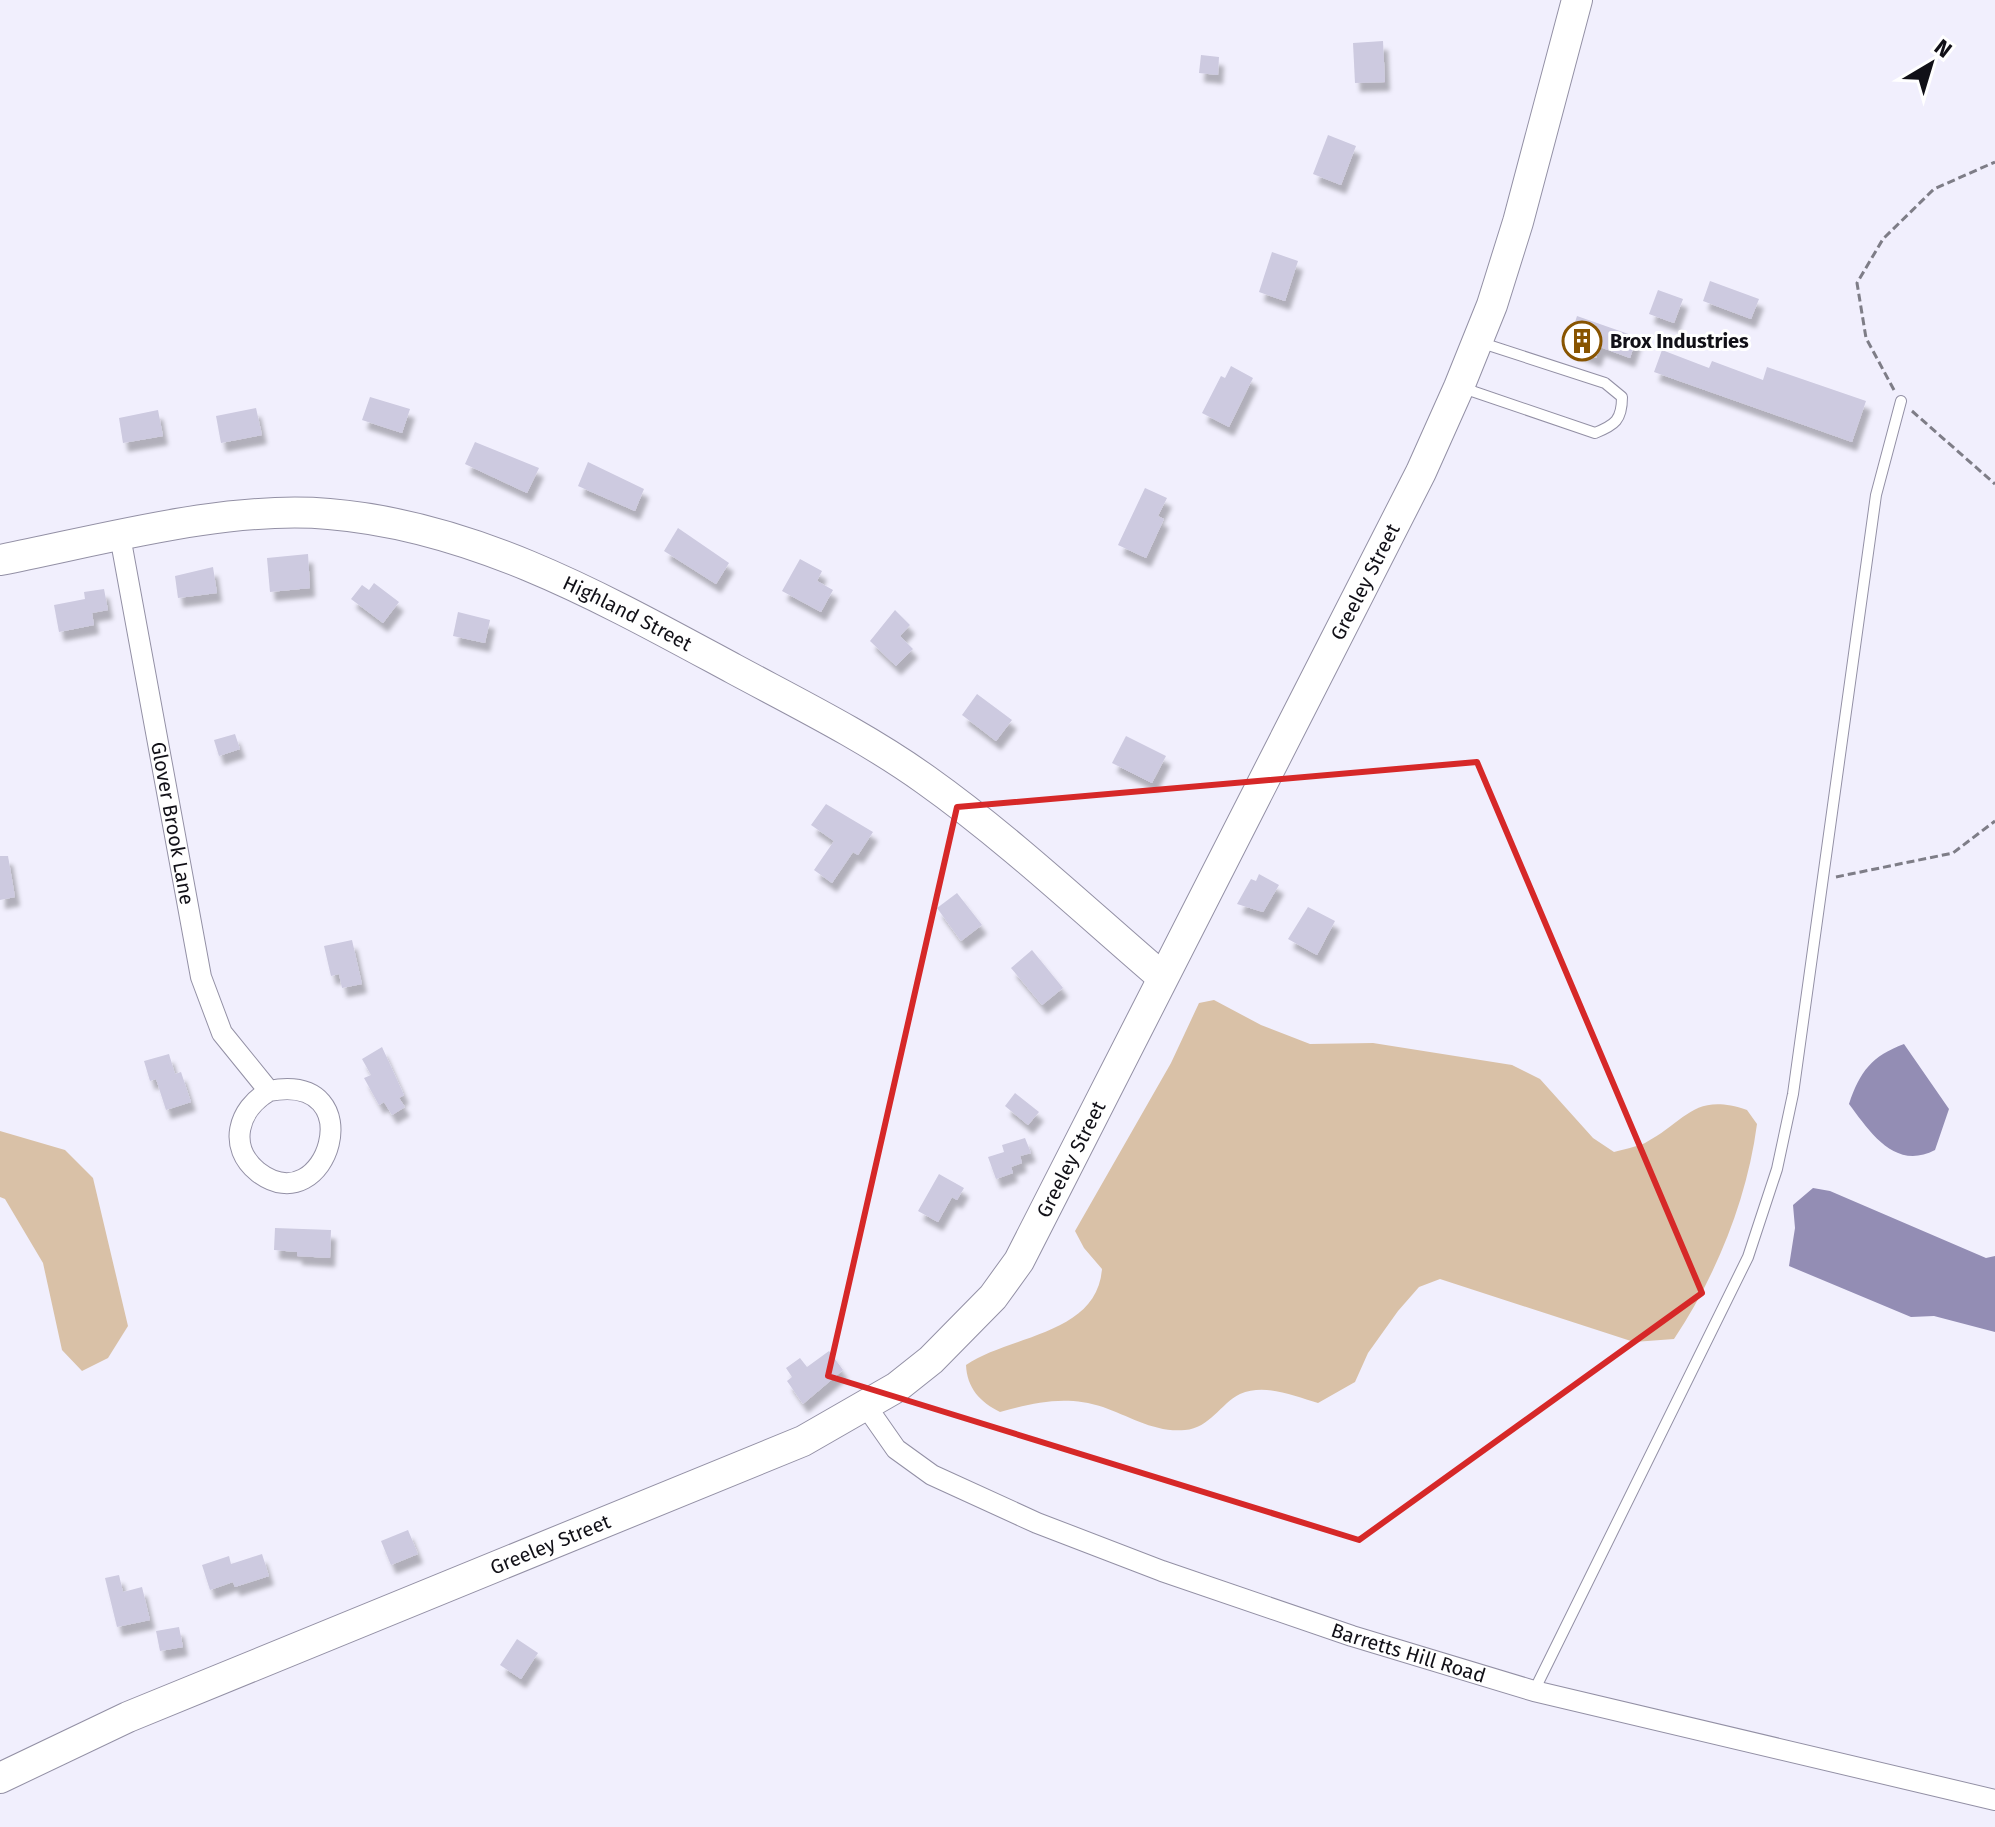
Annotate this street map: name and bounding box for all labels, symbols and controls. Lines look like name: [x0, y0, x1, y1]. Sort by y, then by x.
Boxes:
north arrow: [1891, 24, 1971, 104]
text: N: [1929, 34, 1957, 64]
building icon: Brox Industries: [1561, 320, 1603, 362]
place label: Brox Industries: [1610, 329, 1749, 353]
street label: Greeley Street: [1325, 519, 1405, 644]
street label: Highland Street: [559, 571, 697, 656]
street label: Glover Brook Lane: [146, 740, 199, 907]
street label: Greeley Street: [1031, 1096, 1111, 1221]
street label: Greeley Street: [487, 1509, 615, 1580]
street label: Barretts Hill Road: [1328, 1618, 1489, 1688]

